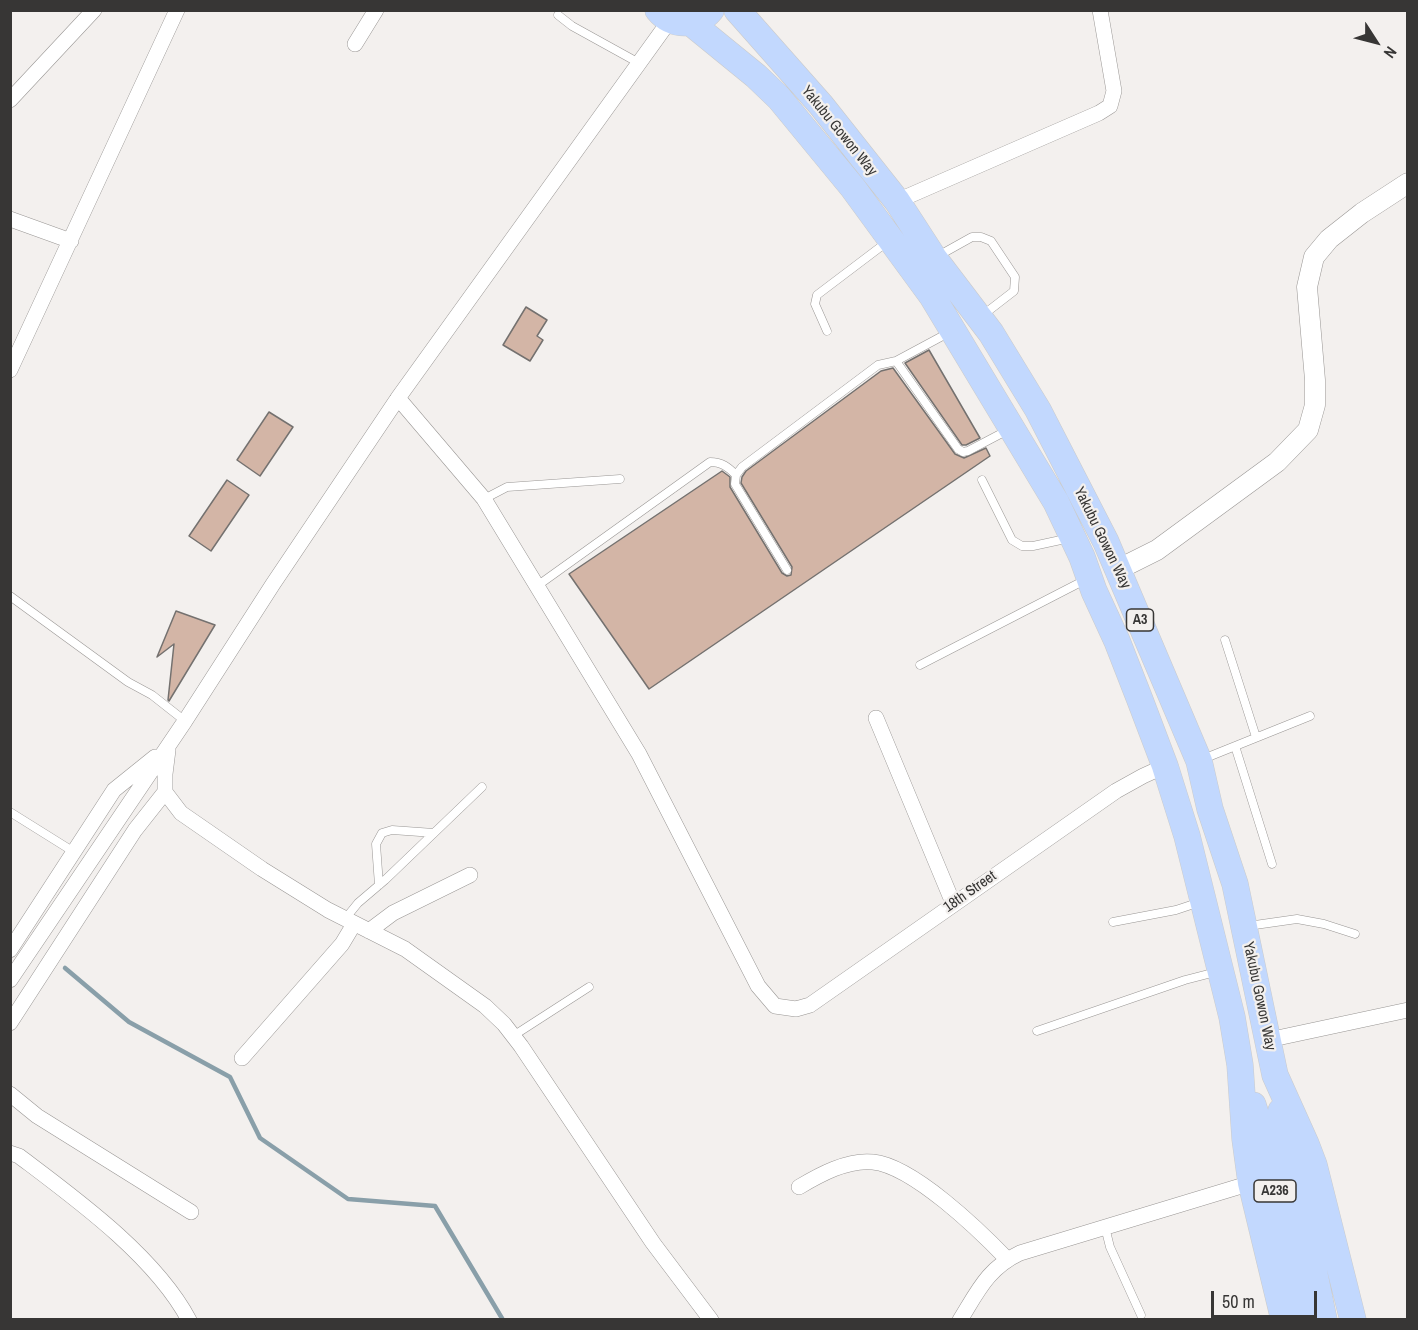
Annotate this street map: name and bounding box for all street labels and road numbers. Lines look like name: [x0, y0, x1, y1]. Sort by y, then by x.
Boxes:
street label: Yakubu Gowon Way: [797, 82, 881, 180]
street label: Yakubu Gowon Way: [1070, 484, 1134, 592]
road number: A3: [1126, 609, 1154, 631]
street label: 18th Street: [940, 867, 1000, 917]
street label: Yakubu Gowon Way: [1239, 940, 1279, 1052]
road number: A236: [1254, 1180, 1296, 1202]

